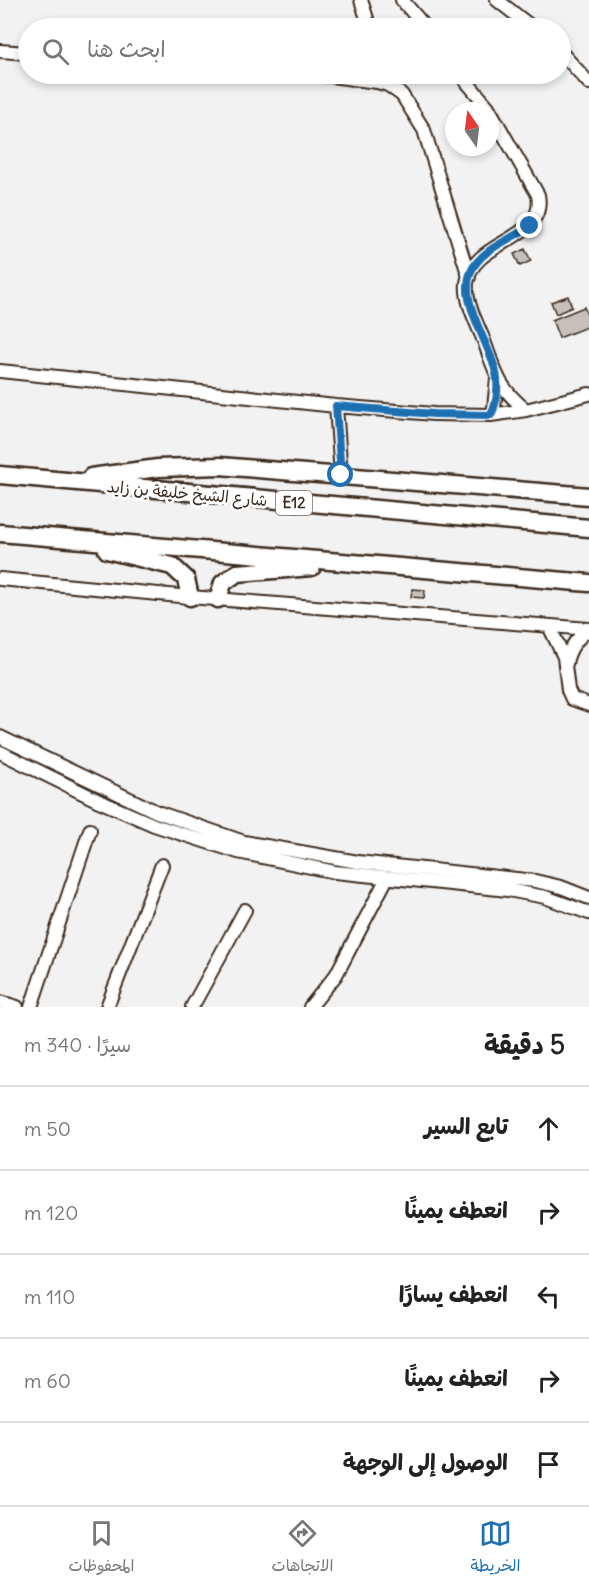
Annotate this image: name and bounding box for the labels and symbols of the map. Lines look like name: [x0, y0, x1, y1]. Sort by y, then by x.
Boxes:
north arrow: [445, 102, 499, 156]
route end: [516, 212, 542, 238]
route start: [327, 461, 353, 487]
street label: شارع الشيخ خليفة بن زايد: [106, 476, 268, 512]
road number: E12: [276, 491, 312, 515]

